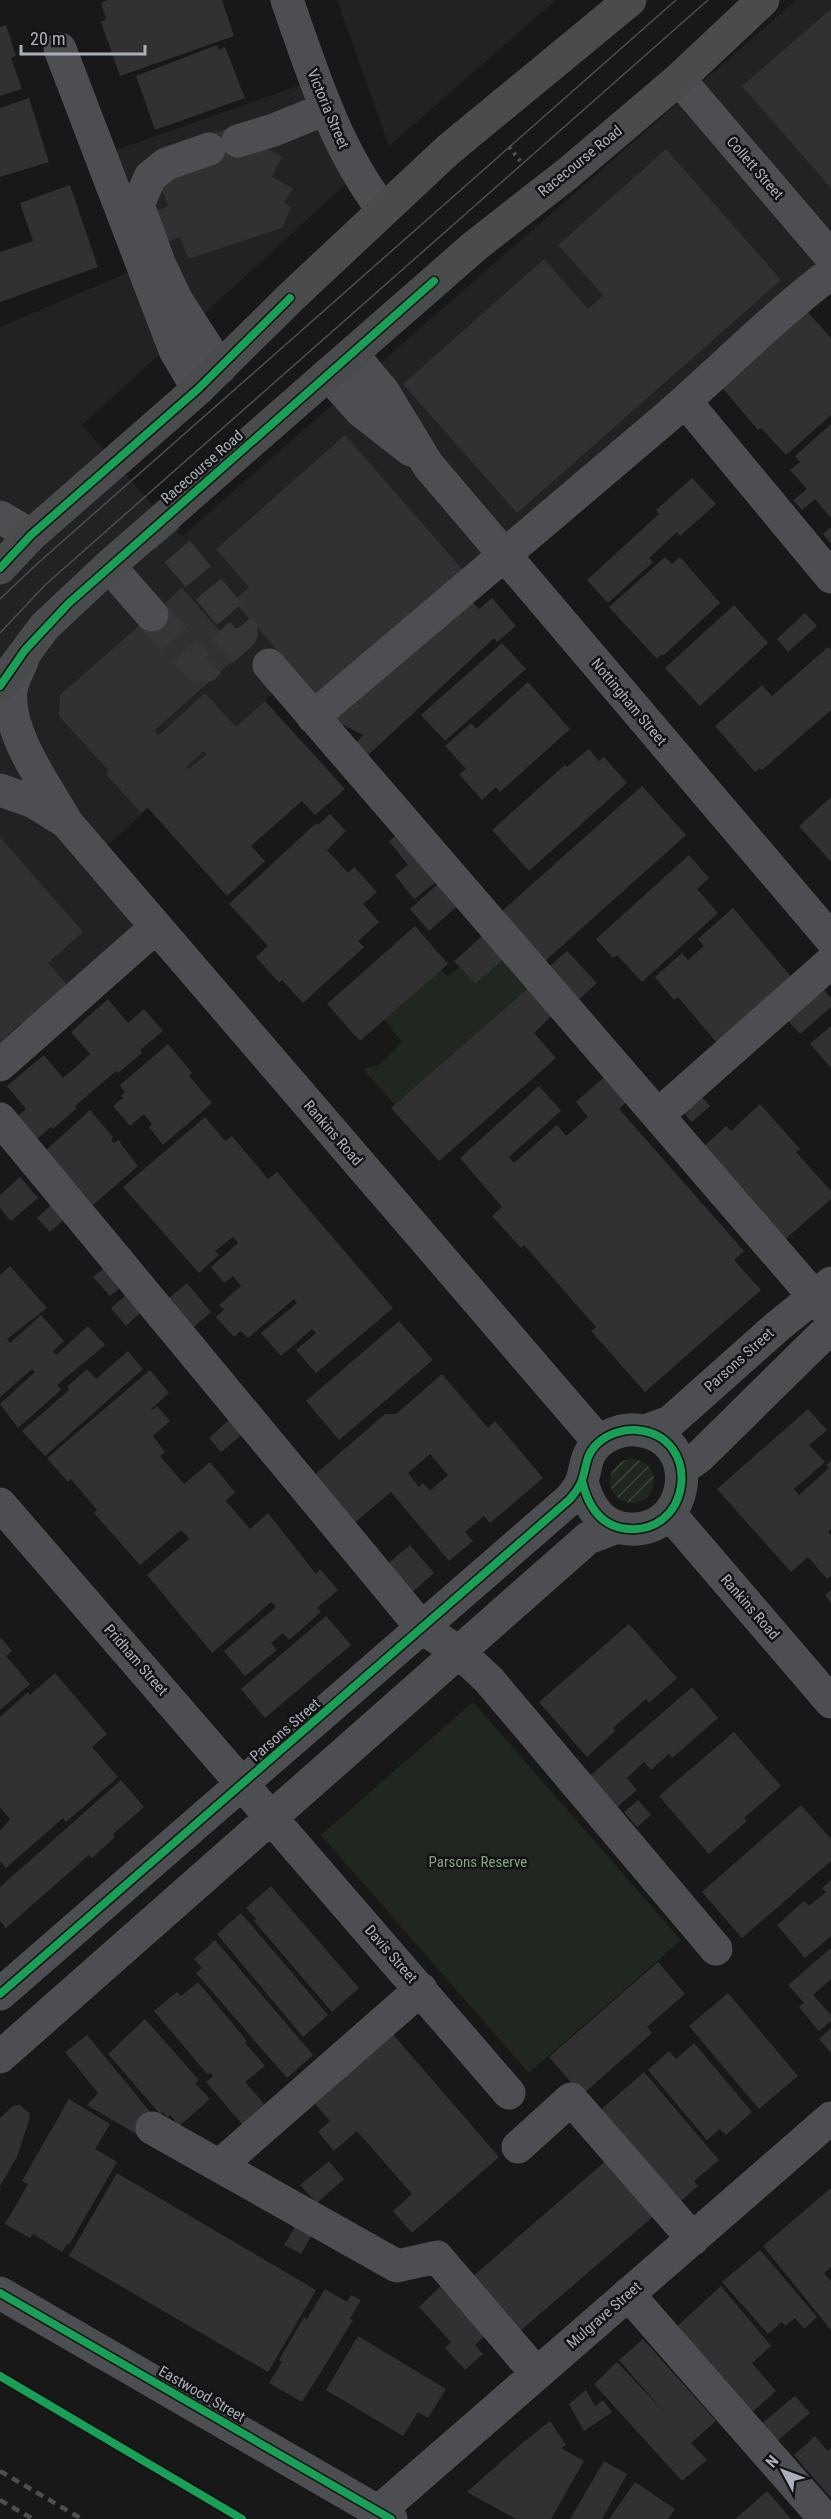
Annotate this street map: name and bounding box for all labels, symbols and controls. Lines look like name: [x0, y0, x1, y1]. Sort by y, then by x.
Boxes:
scale bar: [21, 18, 146, 56]
text: 20 m: [30, 28, 65, 49]
street label: Victoria Street: [303, 67, 353, 151]
street label: Racecourse Road: [534, 122, 626, 200]
street label: Collett Street: [723, 133, 787, 203]
street label: Racecourse Road: [157, 426, 247, 508]
street label: Nottingham Street: [587, 655, 671, 749]
street label: Rankins Road: [300, 1097, 366, 1169]
street label: Parsons Street: [701, 1324, 777, 1396]
street label: Rankins Road: [717, 1571, 783, 1643]
street label: Pridham Street: [100, 1621, 172, 1699]
street label: Parsons Street: [246, 1695, 324, 1765]
park label: Parsons Reserve: [429, 1853, 527, 1871]
street label: Davis Street: [361, 1921, 421, 1987]
street label: Mulgrave Street: [563, 2278, 645, 2352]
street label: Eastwood Street: [156, 2362, 248, 2426]
north arrow: [753, 2441, 813, 2501]
text: N: [762, 2452, 782, 2471]

